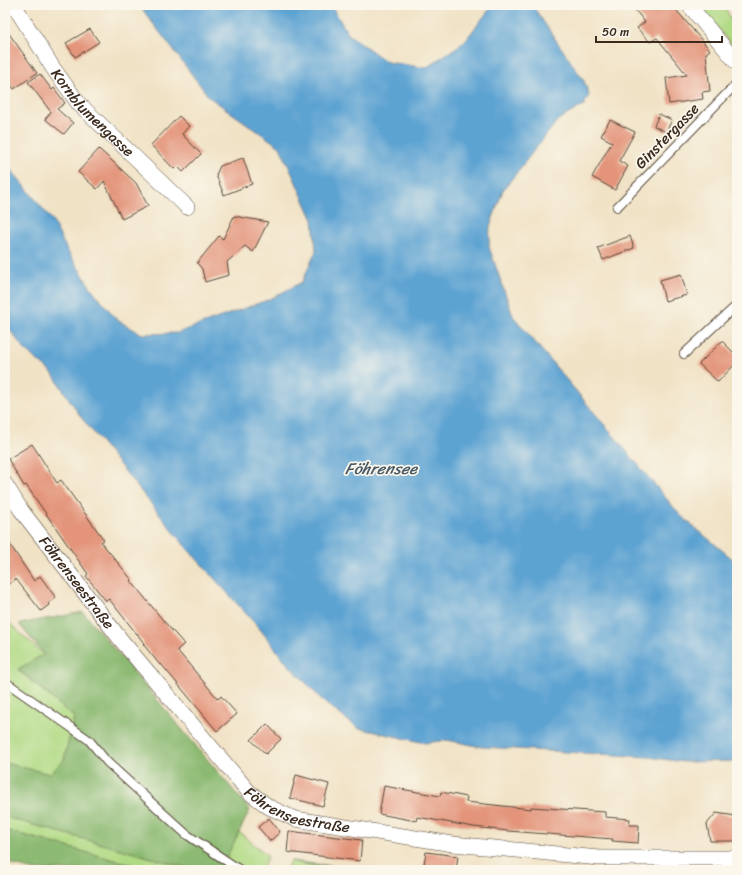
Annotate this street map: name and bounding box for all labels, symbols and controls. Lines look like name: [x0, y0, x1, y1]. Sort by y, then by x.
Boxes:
scale bar: [596, 18, 722, 44]
text: 50 m: [602, 21, 629, 43]
street label: Kornblumengasse: [44, 63, 141, 164]
street label: Ginstergasse: [628, 96, 706, 175]
water label: Föhrensee: [345, 454, 419, 483]
street label: Föhrenseestraße: [32, 530, 121, 635]
street label: Föhrenseestraße: [238, 780, 352, 841]

